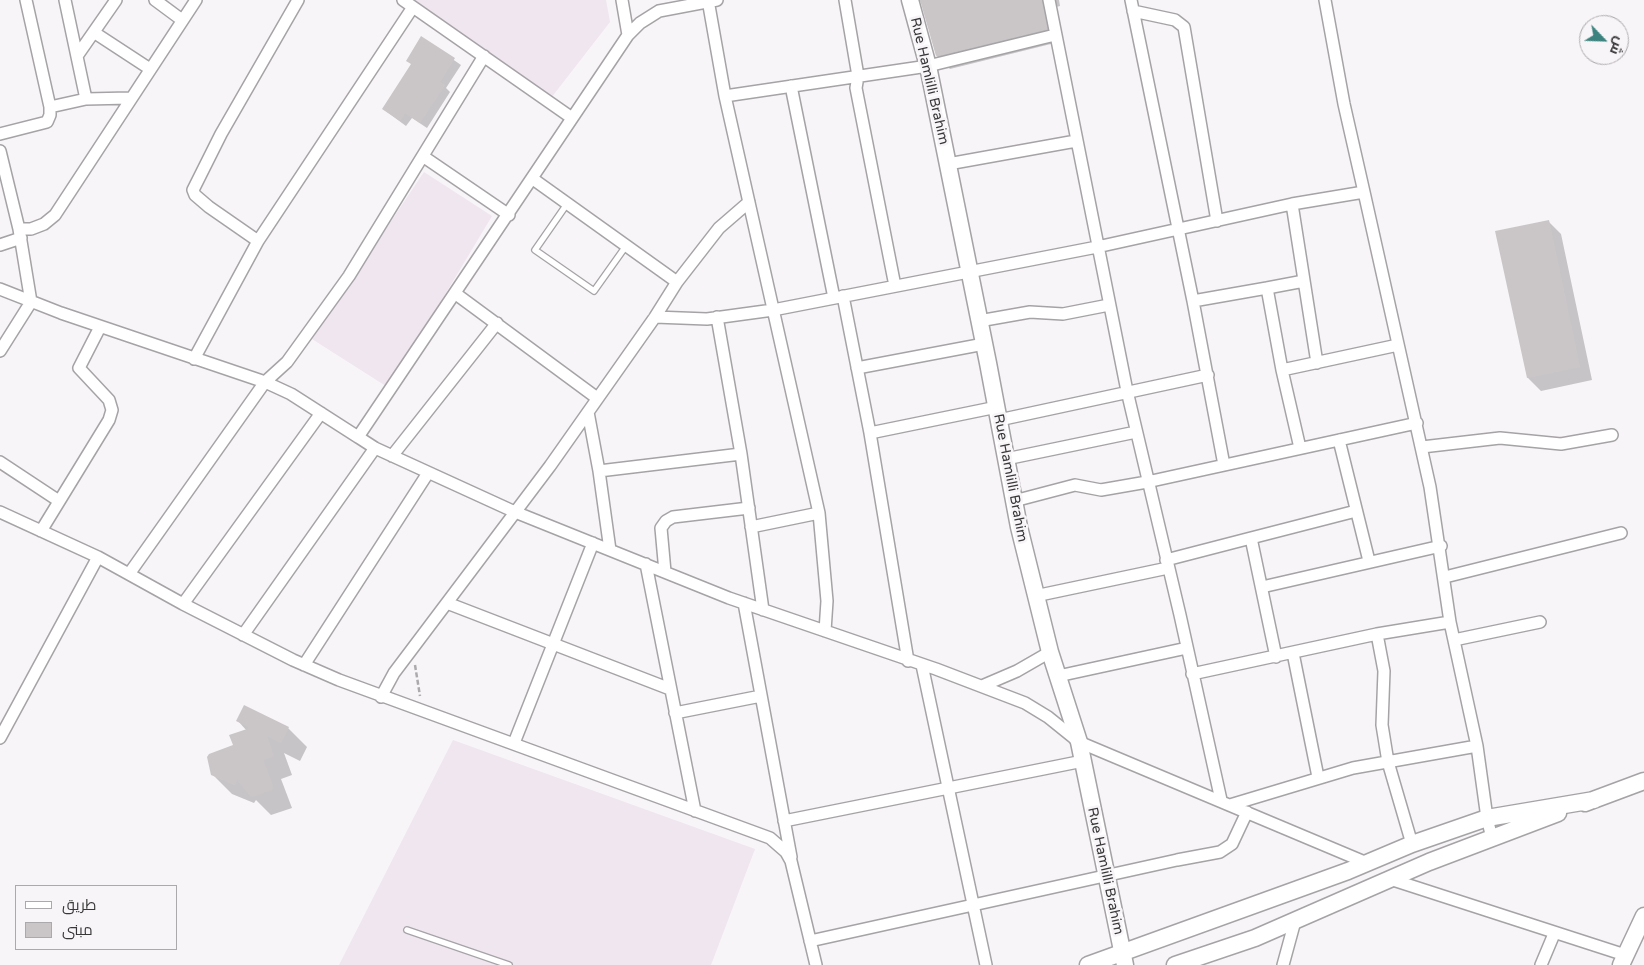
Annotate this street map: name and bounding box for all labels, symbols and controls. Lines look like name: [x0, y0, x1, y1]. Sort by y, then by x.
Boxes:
north arrow: [1579, 15, 1629, 65]
street label: Rue Hamlilli Brahim: [906, 16, 952, 146]
text: ش: [1606, 34, 1629, 58]
street label: Rue Hamlilli Brahim: [989, 413, 1031, 543]
street label: Rue Hamlilli Brahim: [1083, 806, 1127, 936]
legend: [15, 885, 178, 950]
text: طريق: [62, 896, 96, 914]
text: مبنى: [62, 921, 93, 939]

